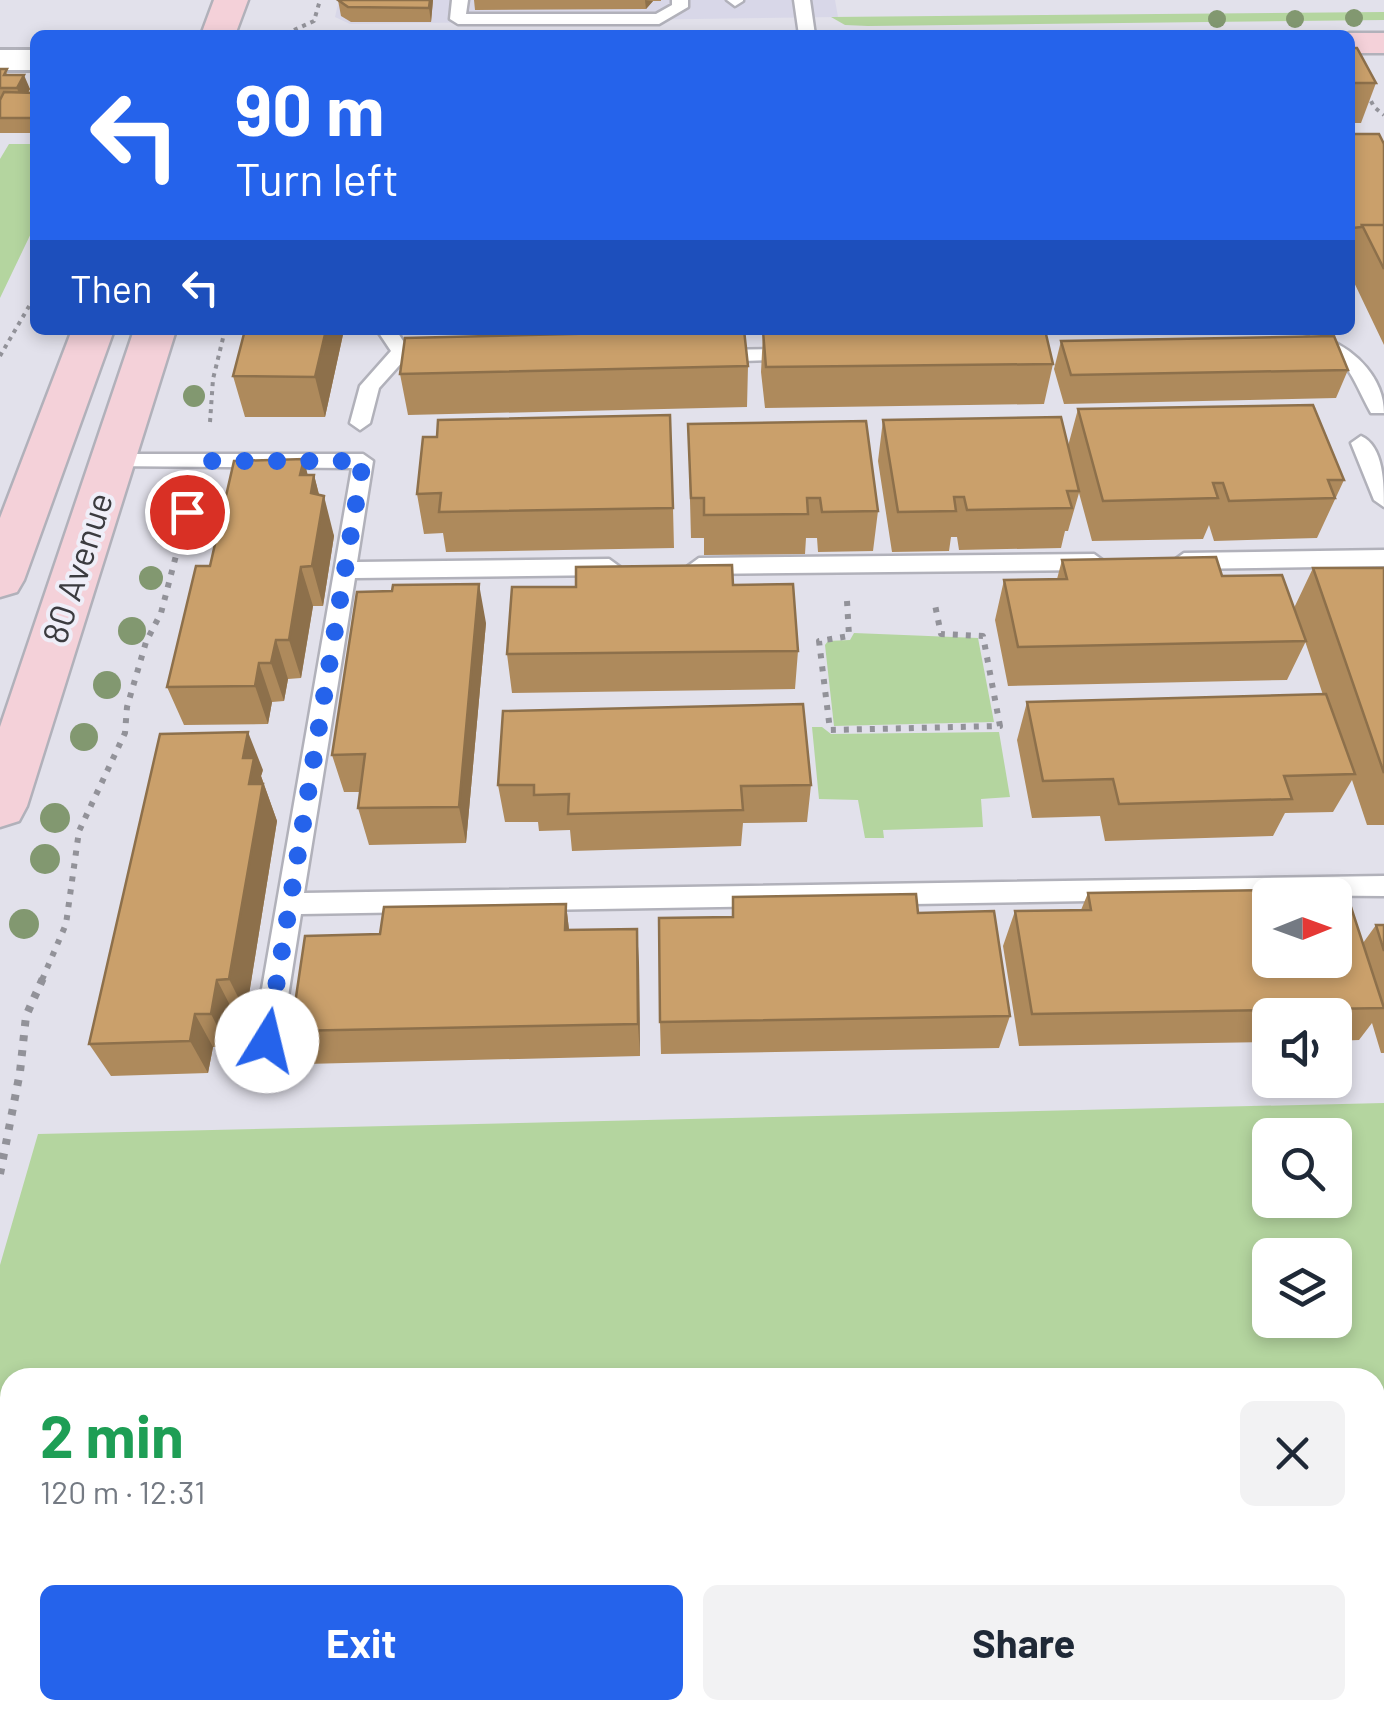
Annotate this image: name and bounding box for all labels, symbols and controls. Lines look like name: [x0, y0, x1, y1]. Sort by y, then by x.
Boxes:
text: 90 m: [235, 66, 385, 150]
icon: left: [70, 70, 200, 200]
text: Turn left: [235, 151, 399, 205]
icon: left: [173, 260, 228, 315]
text: Then: [70, 265, 153, 311]
pin: [145, 470, 230, 555]
icon: arrive: [160, 485, 215, 540]
street label: 80 Avenue: [32, 487, 120, 648]
north arrow: [1252, 878, 1352, 978]
map controls: [1252, 878, 1352, 1338]
position arrow: [215, 989, 319, 1093]
button: sound: [1252, 998, 1352, 1098]
button: search: [1252, 1118, 1352, 1218]
button: layers: [1252, 1238, 1352, 1338]
text: 2 min: [40, 1398, 184, 1470]
button: close: [1240, 1401, 1345, 1506]
text: 120 m · 12:31: [40, 1472, 205, 1510]
button: Exit: [40, 1585, 683, 1700]
button: Share: [703, 1585, 1345, 1700]

